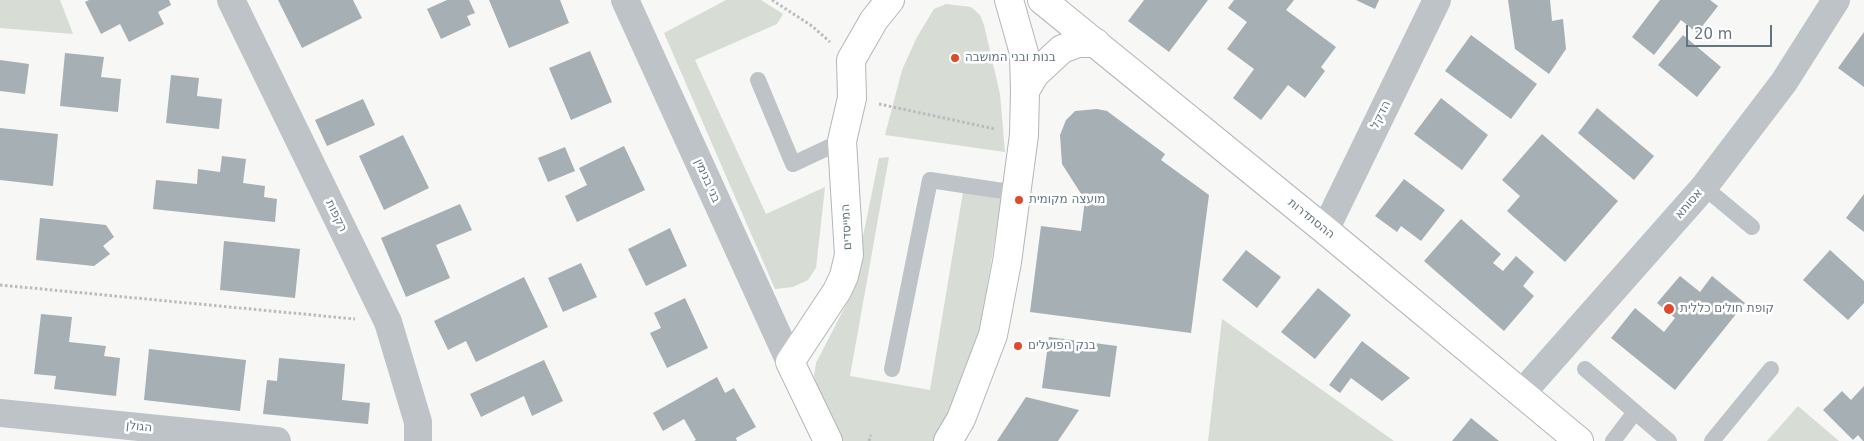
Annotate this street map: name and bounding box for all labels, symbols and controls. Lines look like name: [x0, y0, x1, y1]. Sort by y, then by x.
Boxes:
scale bar: [1689, 15, 1775, 47]
text: 20 m: [1694, 25, 1732, 43]
place label: בנות ובני המושבה: [965, 51, 1056, 65]
marker: בנות ובני המושבה: [949, 52, 961, 64]
street label: הדקל: [1368, 98, 1394, 132]
street label: בני בנימין: [691, 157, 723, 205]
street label: אסותא: [1672, 186, 1706, 222]
place label: מועצה מקומית: [1029, 193, 1105, 207]
marker: מועצה מקומית: [1013, 194, 1025, 206]
street label: ההסתדרות: [1285, 196, 1337, 242]
street label: רקפות: [322, 198, 350, 234]
street label: המייסדים: [839, 203, 855, 251]
marker: קופת חולים כללית: [1662, 302, 1676, 316]
place label: קופת חולים כללית: [1680, 302, 1774, 316]
place label: בנק הפועלים: [1028, 339, 1096, 353]
marker: בנק הפועלים: [1012, 340, 1024, 352]
street label: הגולן: [125, 418, 153, 436]

